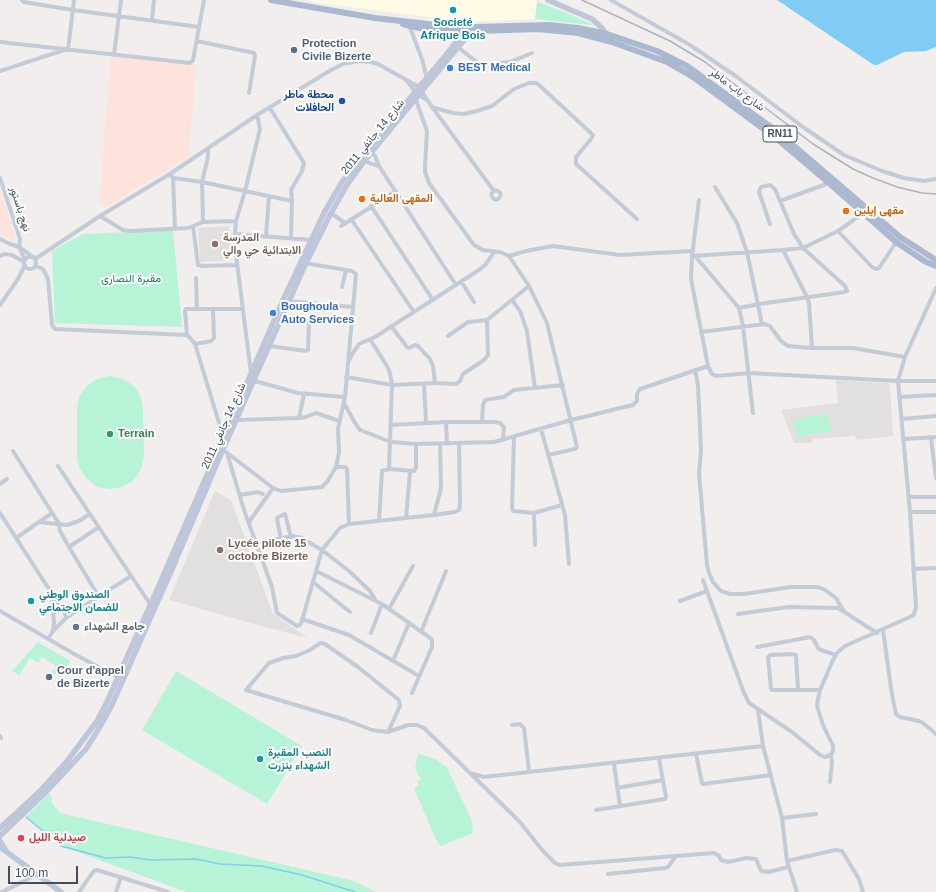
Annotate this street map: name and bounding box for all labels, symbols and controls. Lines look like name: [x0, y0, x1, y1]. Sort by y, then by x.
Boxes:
marker: Societé Afrique Bois: [448, 5, 458, 15]
place label: Societé Afrique Bois: [420, 16, 486, 42]
place label: Protection Civile Bizerte: [302, 37, 371, 63]
marker: Protection Civile Bizerte: [289, 45, 299, 55]
place label: BEST Medical: [458, 61, 531, 75]
marker: BEST Medical: [445, 63, 455, 73]
street label: شارع باب ماطر: [707, 66, 767, 114]
place label: محطة ماطر الحافلات: [284, 88, 334, 114]
marker: محطة ماطر الحافلات: [337, 96, 347, 106]
street label: شارع 14 جانفي 2011: [339, 97, 407, 177]
road number: RN11: [763, 126, 797, 142]
street label: نهج باستور: [7, 185, 33, 233]
place label: المقهى العالية: [370, 192, 433, 206]
marker: المقهى العالية: [357, 194, 367, 204]
place label: مقهى إيلين: [854, 204, 904, 218]
marker: مقهى إيلين: [841, 206, 851, 216]
place label: المدرسة الابتدائية حي والي: [223, 231, 301, 257]
marker: المدرسة الابتدائية حي والي: [210, 239, 220, 249]
park label: مقبرة النصارى: [101, 272, 161, 286]
place label: Boughoula Auto Services: [281, 300, 354, 326]
marker: Boughoula Auto Services: [268, 308, 278, 318]
street label: شارع 14 جانفي 2011: [199, 381, 249, 471]
place label: Terrain: [118, 427, 154, 441]
marker: Terrain: [105, 429, 115, 439]
place label: Lycée pilote 15 octobre Bizerte: [228, 537, 308, 563]
marker: Lycée pilote 15 octobre Bizerte: [215, 545, 225, 555]
place label: الصندوق الوطني للضمان الاجتماعي: [39, 588, 119, 614]
marker: الصندوق الوطني للضمان الاجتماعي: [26, 596, 36, 606]
place label: جامع الشهداء: [84, 620, 145, 634]
marker: جامع الشهداء: [71, 622, 81, 632]
place label: Cour d'appel de Bizerte: [57, 664, 124, 690]
marker: Cour d'appel de Bizerte: [44, 672, 54, 682]
place label: النصب المقبرة الشهداء بنزرت: [268, 746, 331, 772]
marker: النصب المقبرة الشهداء بنزرت: [255, 754, 265, 764]
place label: صيدلية الليل: [29, 831, 86, 845]
marker: صيدلية الليل: [16, 833, 26, 843]
scale bar: [10, 858, 80, 884]
text: 100 m: [15, 866, 48, 880]

